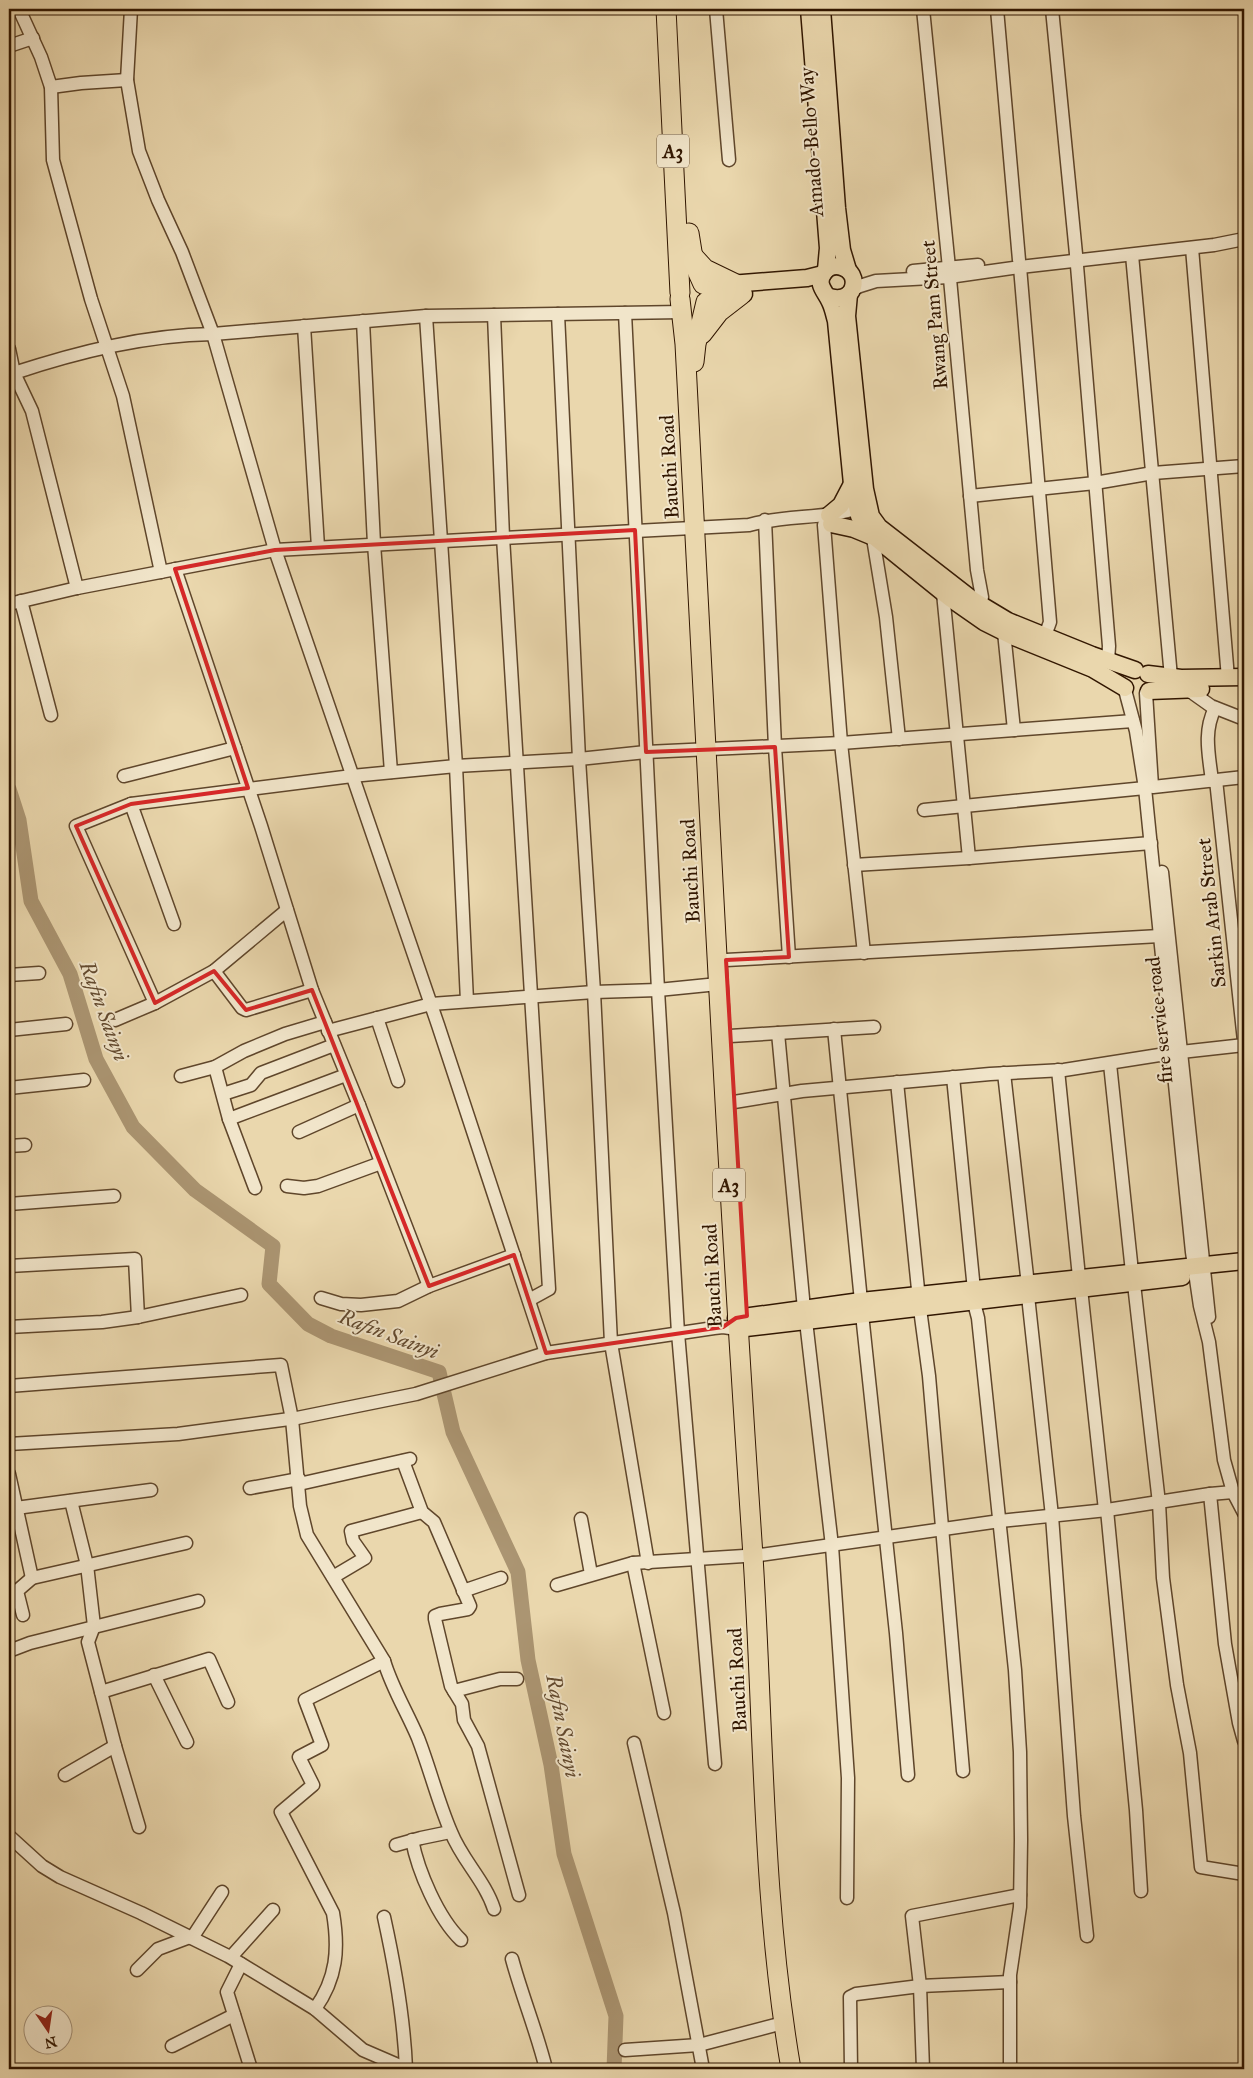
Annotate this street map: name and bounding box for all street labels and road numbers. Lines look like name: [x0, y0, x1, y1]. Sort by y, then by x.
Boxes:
street label: Amado-Bello Way: [794, 66, 828, 218]
road number: A3: [657, 134, 689, 168]
street label: Rwang Pam Street: [916, 239, 953, 391]
street label: Bauchi Road: [654, 414, 684, 520]
street label: Bauchi Road: [675, 818, 705, 924]
street label: Sarkin Arab Street: [1191, 837, 1231, 989]
street label: fire service road: [1140, 955, 1178, 1085]
road number: A3: [713, 1168, 745, 1202]
street label: Bauchi Road: [697, 1223, 727, 1329]
street label: Bauchi Road: [722, 1627, 752, 1733]

